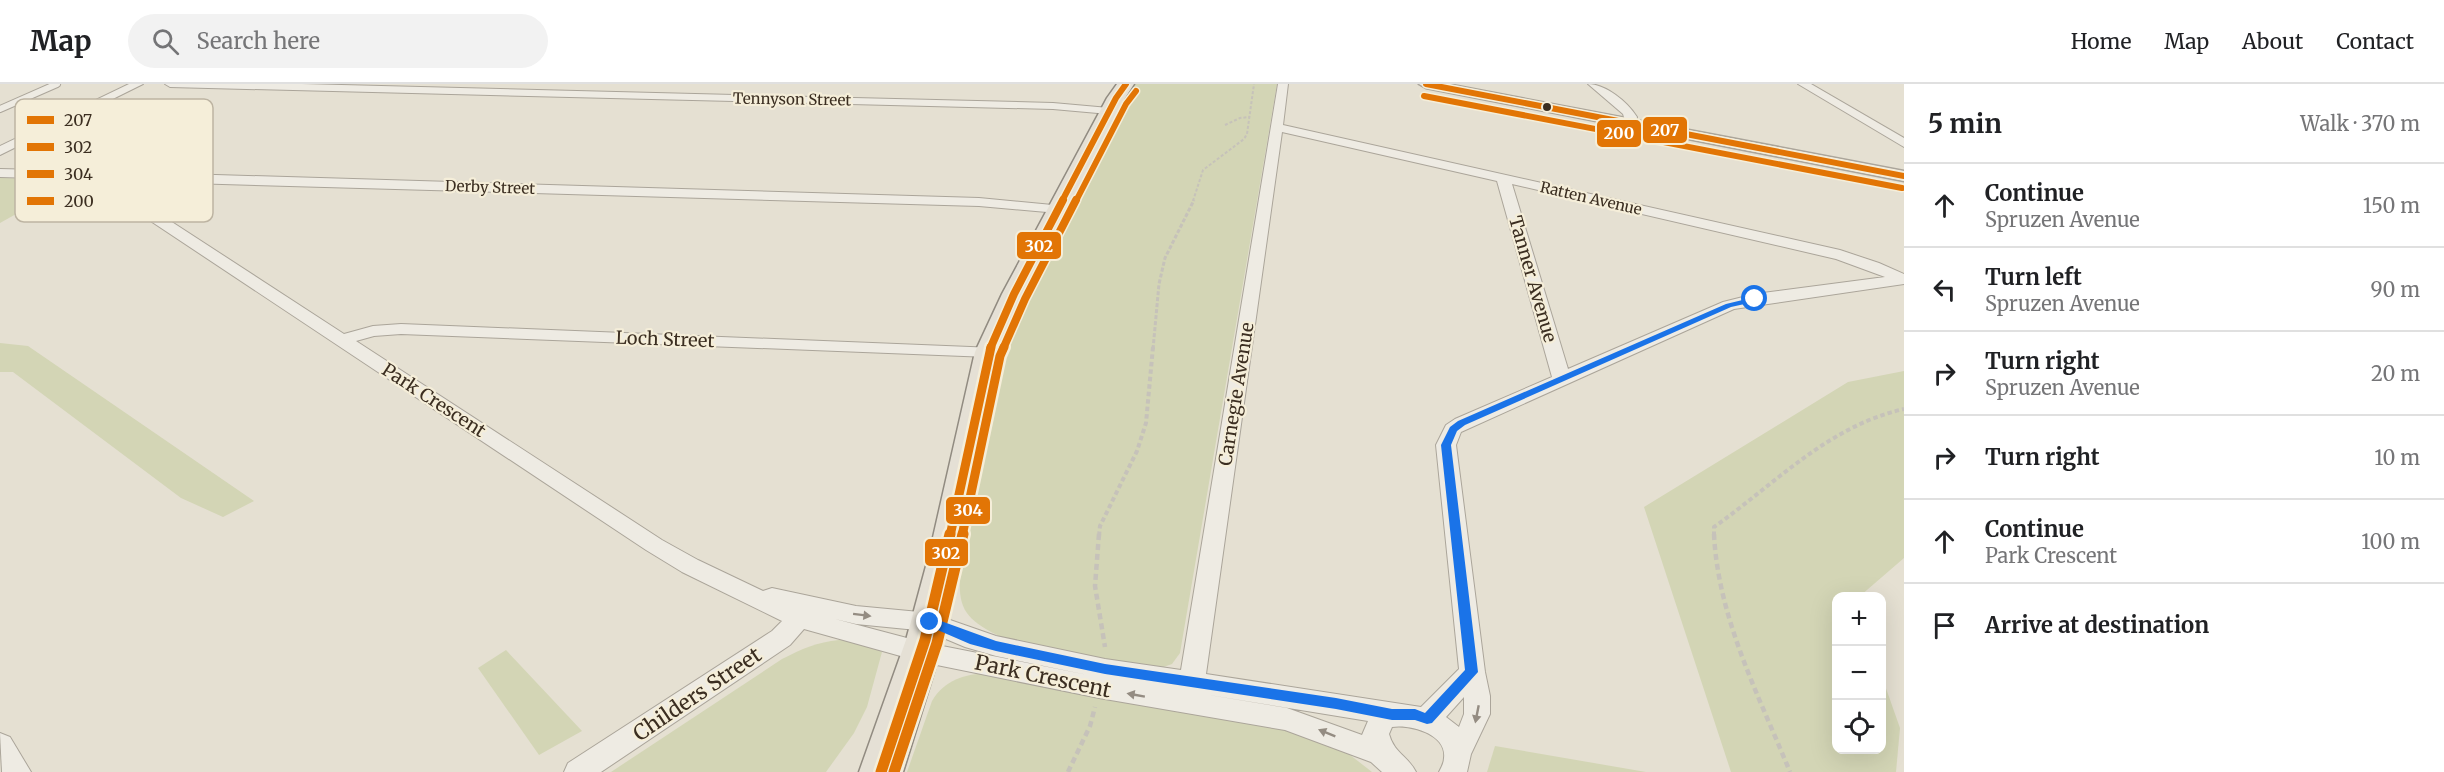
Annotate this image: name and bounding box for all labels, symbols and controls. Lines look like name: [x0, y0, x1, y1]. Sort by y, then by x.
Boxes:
search box: [128, 14, 548, 68]
text: Map: [30, 23, 92, 59]
icon: search: [149, 25, 182, 58]
text: Search here: [197, 27, 320, 55]
text: Home: [2071, 28, 2131, 55]
text: Map: [2164, 28, 2209, 55]
text: About: [2242, 28, 2303, 55]
text: Contact: [2336, 28, 2414, 55]
street label: Tennyson Street: [733, 88, 852, 110]
legend: [15, 99, 213, 222]
unlabelled marker: [1541, 101, 1553, 113]
text: 5 min: [1928, 107, 2002, 140]
text: 207: [64, 110, 92, 130]
text: Walk · 370 m: [2300, 111, 2420, 136]
line badge: 207: [1642, 116, 1688, 144]
line badge: 200: [1596, 119, 1642, 148]
text: 207: [1651, 120, 1680, 140]
text: 200: [1604, 123, 1634, 143]
text: 302: [64, 137, 92, 157]
text: 304: [64, 164, 93, 184]
street label: Derby Street: [445, 176, 535, 198]
street label: Ratten Avenue: [1538, 177, 1644, 219]
text: Continue: [1985, 179, 2084, 207]
icon: ahead: [1928, 189, 1961, 222]
text: 200: [64, 191, 94, 211]
text: 150 m: [2363, 193, 2420, 218]
text: Spruzen Avenue: [1985, 207, 2140, 232]
street label: Tanner Avenue: [1504, 213, 1562, 345]
line badge: 302: [1016, 231, 1062, 260]
text: 302: [1025, 236, 1053, 256]
text: Turn left: [1985, 263, 2082, 291]
icon: left: [1928, 273, 1961, 306]
text: 90 m: [2370, 277, 2420, 302]
route start: [1741, 285, 1767, 311]
text: Spruzen Avenue: [1985, 291, 2140, 316]
street label: Carnegie Avenue: [1213, 321, 1259, 467]
street label: Loch Street: [615, 326, 715, 352]
text: Turn right: [1985, 347, 2099, 375]
icon: right: [1928, 357, 1961, 390]
street label: Park Crescent: [378, 358, 490, 442]
text: 20 m: [2371, 361, 2420, 386]
text: Spruzen Avenue: [1985, 375, 2140, 400]
icon: right: [1928, 441, 1961, 474]
text: Turn right: [1985, 443, 2099, 471]
text: 10 m: [2374, 445, 2420, 470]
line badge: 304: [945, 496, 991, 525]
text: 304: [953, 500, 983, 520]
text: Continue: [1985, 515, 2084, 543]
icon: ahead: [1928, 525, 1961, 558]
text: 100 m: [2361, 529, 2420, 554]
line badge: 302: [924, 538, 969, 567]
text: 302: [932, 543, 960, 563]
text: Park Crescent: [1985, 543, 2117, 568]
map controls: [1832, 592, 1886, 754]
button: +: [1832, 592, 1886, 646]
route end: [916, 608, 942, 634]
icon: arrive: [1928, 609, 1961, 642]
one-way arrow: [852, 610, 871, 620]
text: Arrive at destination: [1985, 611, 2209, 639]
street label: Childers Street: [628, 641, 766, 747]
button: −: [1832, 646, 1886, 700]
street label: Park Crescent: [972, 648, 1114, 704]
one-way arrow: [1127, 690, 1146, 699]
button: locate: [1832, 700, 1886, 754]
one-way arrow: [1471, 704, 1481, 723]
one-way arrow: [1318, 728, 1336, 737]

